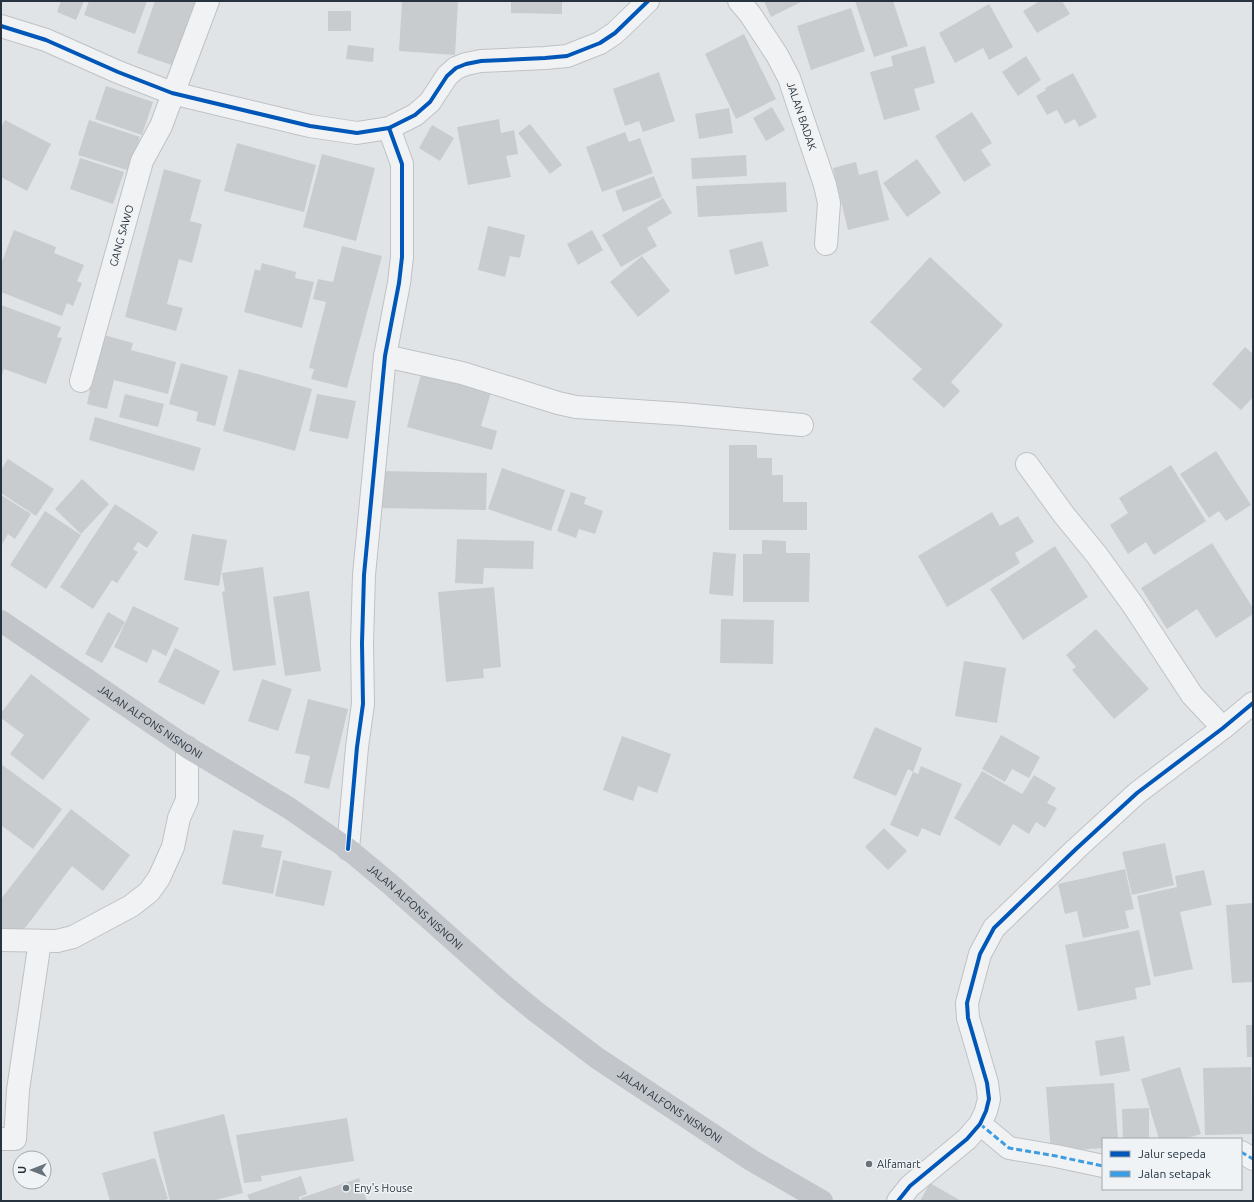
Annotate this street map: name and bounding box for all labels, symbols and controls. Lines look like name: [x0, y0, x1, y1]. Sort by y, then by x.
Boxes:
street label: JALAN BADAK: [785, 80, 819, 152]
street label: GANG SAWO: [107, 203, 136, 268]
street label: JALAN ALFONS NISNONI: [96, 683, 204, 761]
street label: JALAN ALFONS NISNONI: [365, 862, 465, 952]
street label: JALAN ALFONS NISNONI: [615, 1067, 724, 1145]
legend: [1102, 1138, 1242, 1190]
text: Jalur sepeda: [1138, 1147, 1206, 1160]
north arrow: [12, 1150, 52, 1190]
place label: Alfamart: [877, 1158, 921, 1170]
marker: Alfamart: [864, 1159, 874, 1169]
text: U: [16, 1166, 28, 1174]
text: Jalan setapak: [1138, 1167, 1211, 1180]
place label: Eny's House: [354, 1182, 413, 1194]
marker: Eny's House: [341, 1183, 351, 1193]

